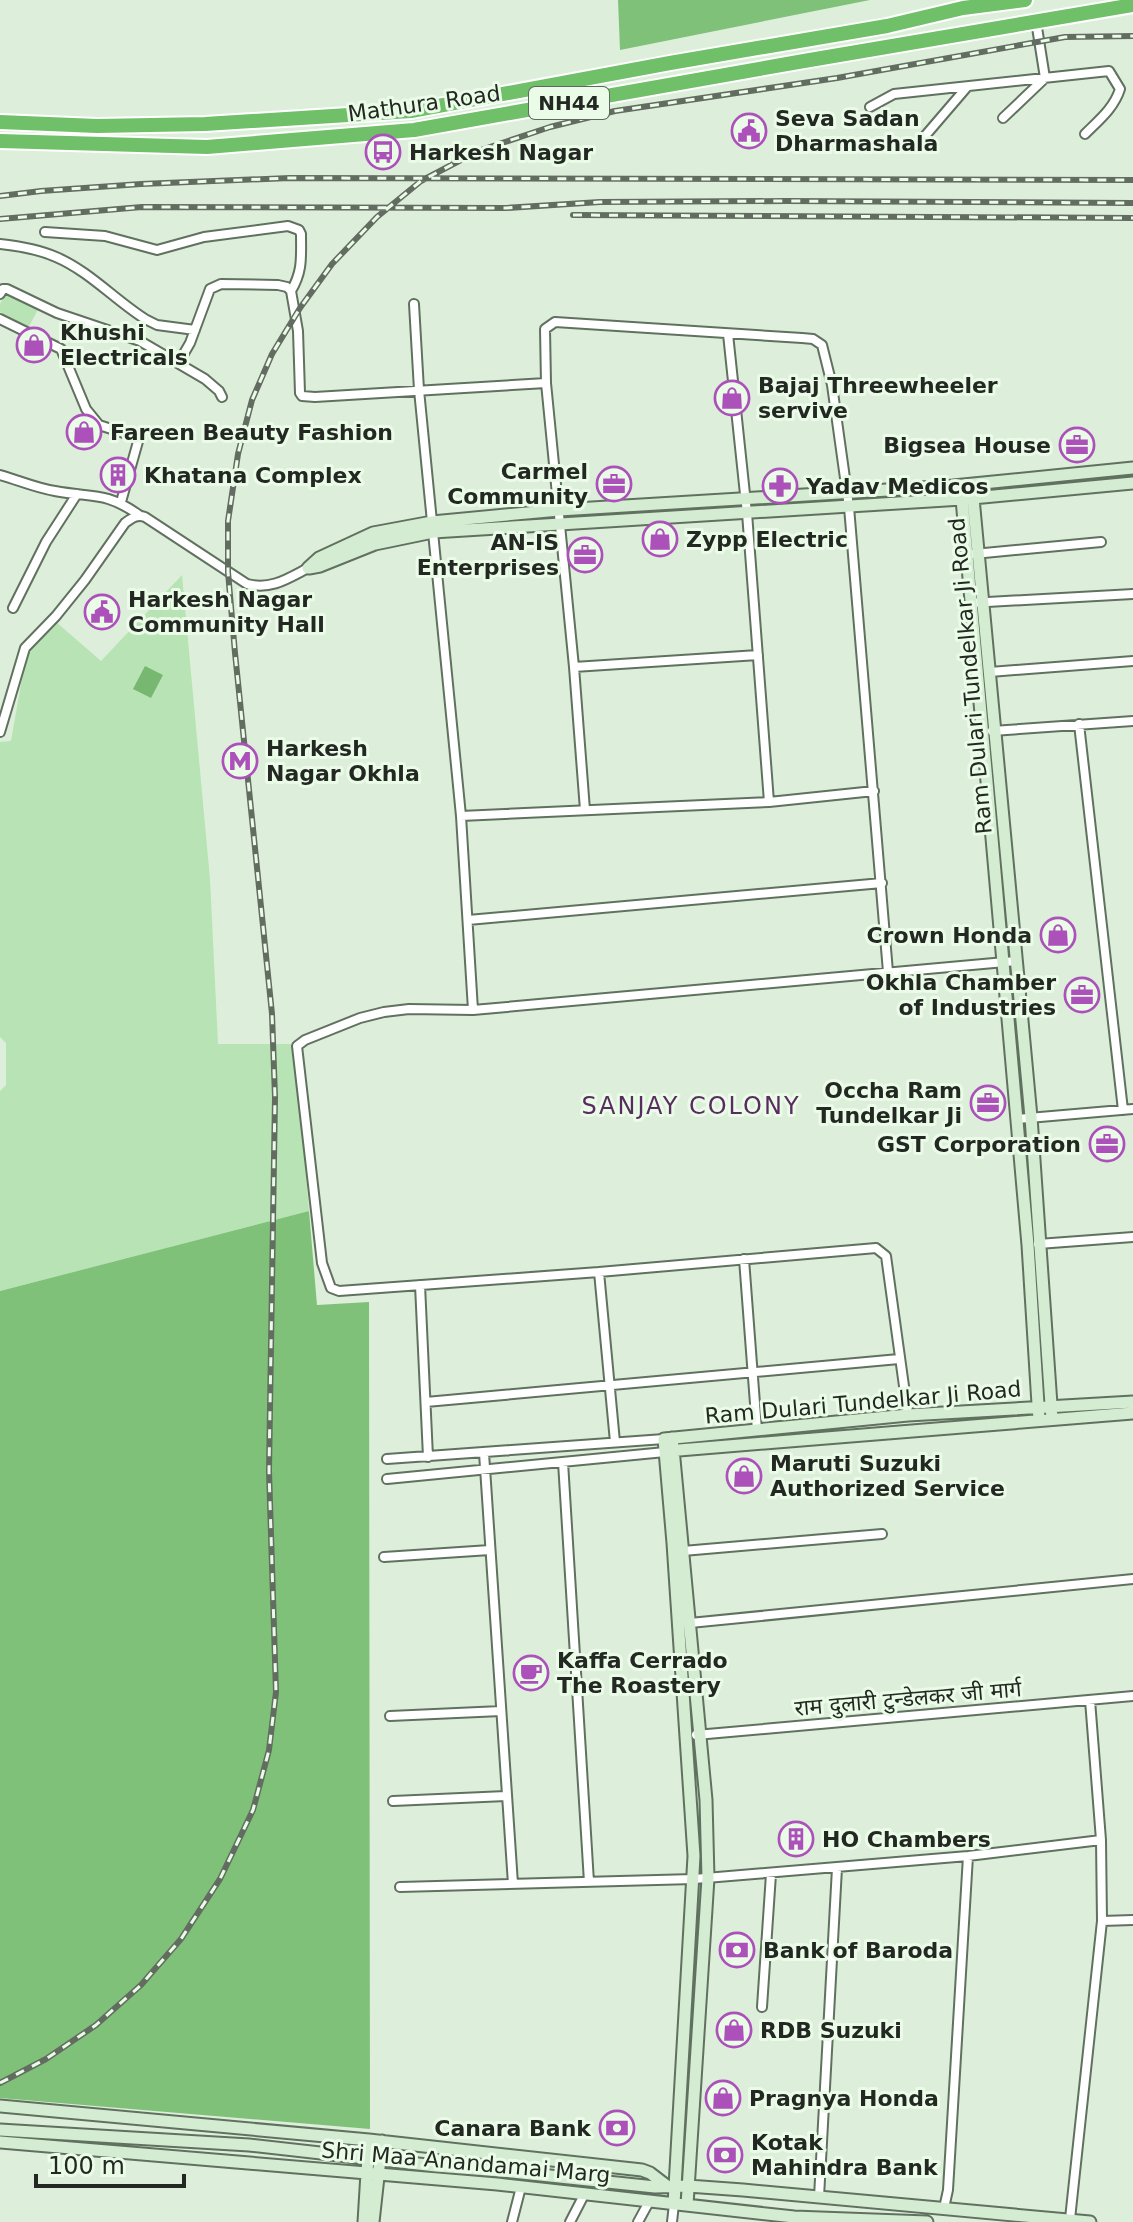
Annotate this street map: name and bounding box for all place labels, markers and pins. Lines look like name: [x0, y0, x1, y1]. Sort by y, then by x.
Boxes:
place label: Seva Sadan Dharmashala: [775, 106, 938, 156]
public building icon: Seva Sadan Dharmashala: [730, 112, 768, 150]
bus stop icon: Harkesh Nagar: [364, 133, 402, 171]
place label: Harkesh Nagar: [409, 140, 593, 165]
place label: Khushi Electricals: [60, 320, 188, 370]
shop icon: Khushi Electricals: [15, 326, 53, 364]
place label: Bajaj Threewheeler servive: [758, 373, 998, 423]
shop icon: Bajaj Threewheeler servive: [713, 379, 751, 417]
shop icon: Fareen Beauty Fashion: [65, 413, 103, 451]
place label: Fareen Beauty Fashion: [110, 420, 393, 445]
office icon: Bigsea House: [1058, 426, 1096, 464]
place label: Bigsea House: [883, 433, 1051, 458]
building icon: Khatana Complex: [99, 456, 137, 494]
place label: Carmel Community: [447, 459, 588, 509]
place label: Khatana Complex: [144, 463, 362, 488]
office icon: Carmel Community: [595, 465, 633, 503]
pharmacy icon: Yadav Medicos: [761, 467, 799, 505]
place label: Yadav Medicos: [805, 474, 989, 499]
shop icon: Zypp Electric: [641, 520, 679, 558]
place label: Zypp Electric: [686, 527, 848, 552]
place label: AN-IS Enterprises: [417, 530, 559, 580]
office icon: AN-IS Enterprises: [566, 536, 604, 574]
place label: Harkesh Nagar Community Hall: [128, 587, 325, 637]
public building icon: Harkesh Nagar Community Hall: [83, 593, 121, 631]
place label: Harkesh Nagar Okhla: [266, 736, 420, 786]
metro station icon: Harkesh Nagar Okhla: [221, 742, 259, 780]
shop icon: Crown Honda: [1039, 916, 1077, 954]
place label: Crown Honda: [866, 923, 1032, 948]
place label: Okhla Chamber of Industries: [866, 970, 1056, 1020]
office icon: Okhla Chamber of Industries: [1063, 976, 1101, 1014]
place label: Occha Ram Tundelkar Ji: [816, 1078, 962, 1128]
office icon: Occha Ram Tundelkar Ji: [969, 1084, 1007, 1122]
office icon: GST Corporation: [1088, 1125, 1126, 1163]
place label: GST Corporation: [877, 1132, 1081, 1157]
place label: Maruti Suzuki Authorized Service: [770, 1451, 1005, 1501]
shop icon: Maruti Suzuki Authorized Service: [725, 1457, 763, 1495]
place label: Kaffa Cerrado The Roastery: [557, 1648, 728, 1698]
cafe icon: Kaffa Cerrado The Roastery: [512, 1654, 550, 1692]
building icon: HO Chambers: [777, 1820, 815, 1858]
place label: HO Chambers: [822, 1827, 991, 1852]
bank icon: Bank of Baroda: [718, 1931, 756, 1969]
place label: Bank of Baroda: [763, 1938, 953, 1963]
shop icon: RDB Suzuki: [715, 2011, 753, 2049]
place label: RDB Suzuki: [760, 2018, 902, 2043]
shop icon: Pragnya Honda: [704, 2079, 742, 2117]
place label: Pragnya Honda: [749, 2086, 939, 2111]
bank icon: Canara Bank: [598, 2109, 636, 2147]
place label: Canara Bank: [434, 2116, 592, 2141]
place label: Kotak Mahindra Bank: [751, 2130, 939, 2180]
bank icon: Kotak Mahindra Bank: [706, 2136, 744, 2174]

